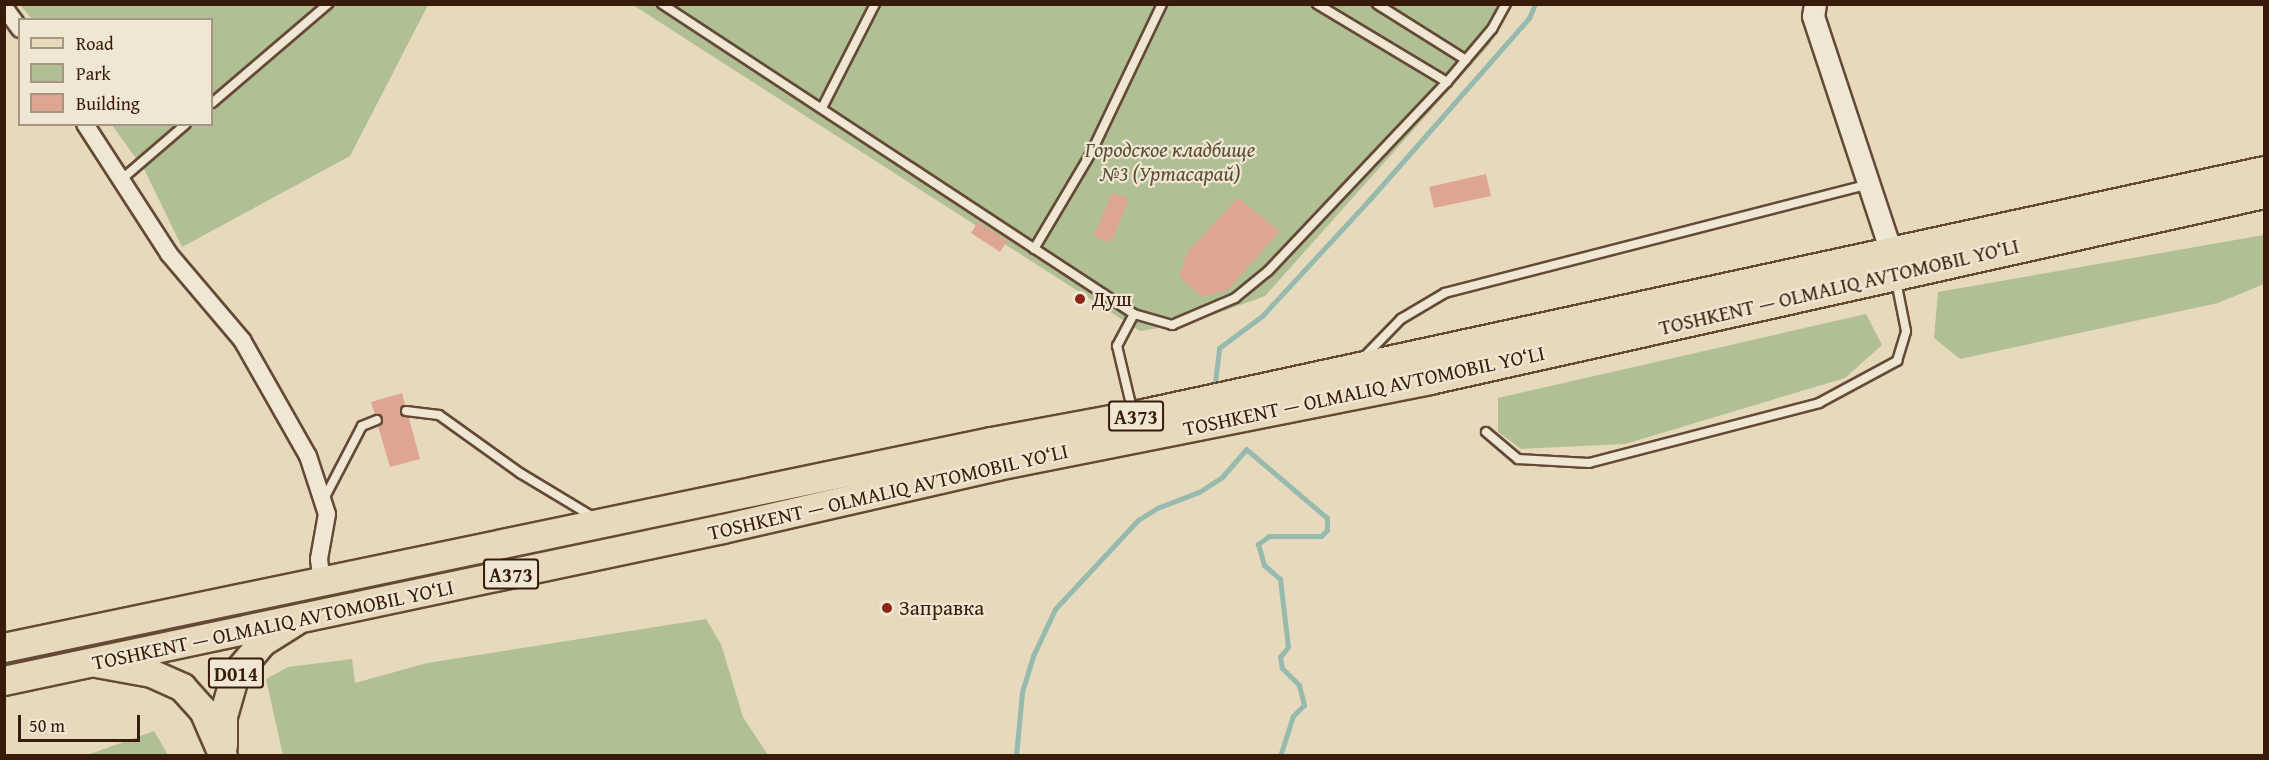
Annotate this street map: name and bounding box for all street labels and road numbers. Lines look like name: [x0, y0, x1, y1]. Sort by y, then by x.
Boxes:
street label: TOSHKENT — OLMALIQ AVTOMOBIL YO‘LI: [1657, 233, 2021, 341]
street label: TOSHKENT — OLMALIQ AVTOMOBIL YO‘LI: [1181, 340, 1547, 442]
road number: A373: [1108, 399, 1164, 433]
street label: TOSHKENT — OLMALIQ AVTOMOBIL YO‘LI: [706, 438, 1070, 546]
road number: A373: [482, 557, 540, 591]
street label: TOSHKENT — OLMALIQ AVTOMOBIL YO‘LI: [90, 574, 456, 676]
road number: D014: [208, 656, 264, 690]

